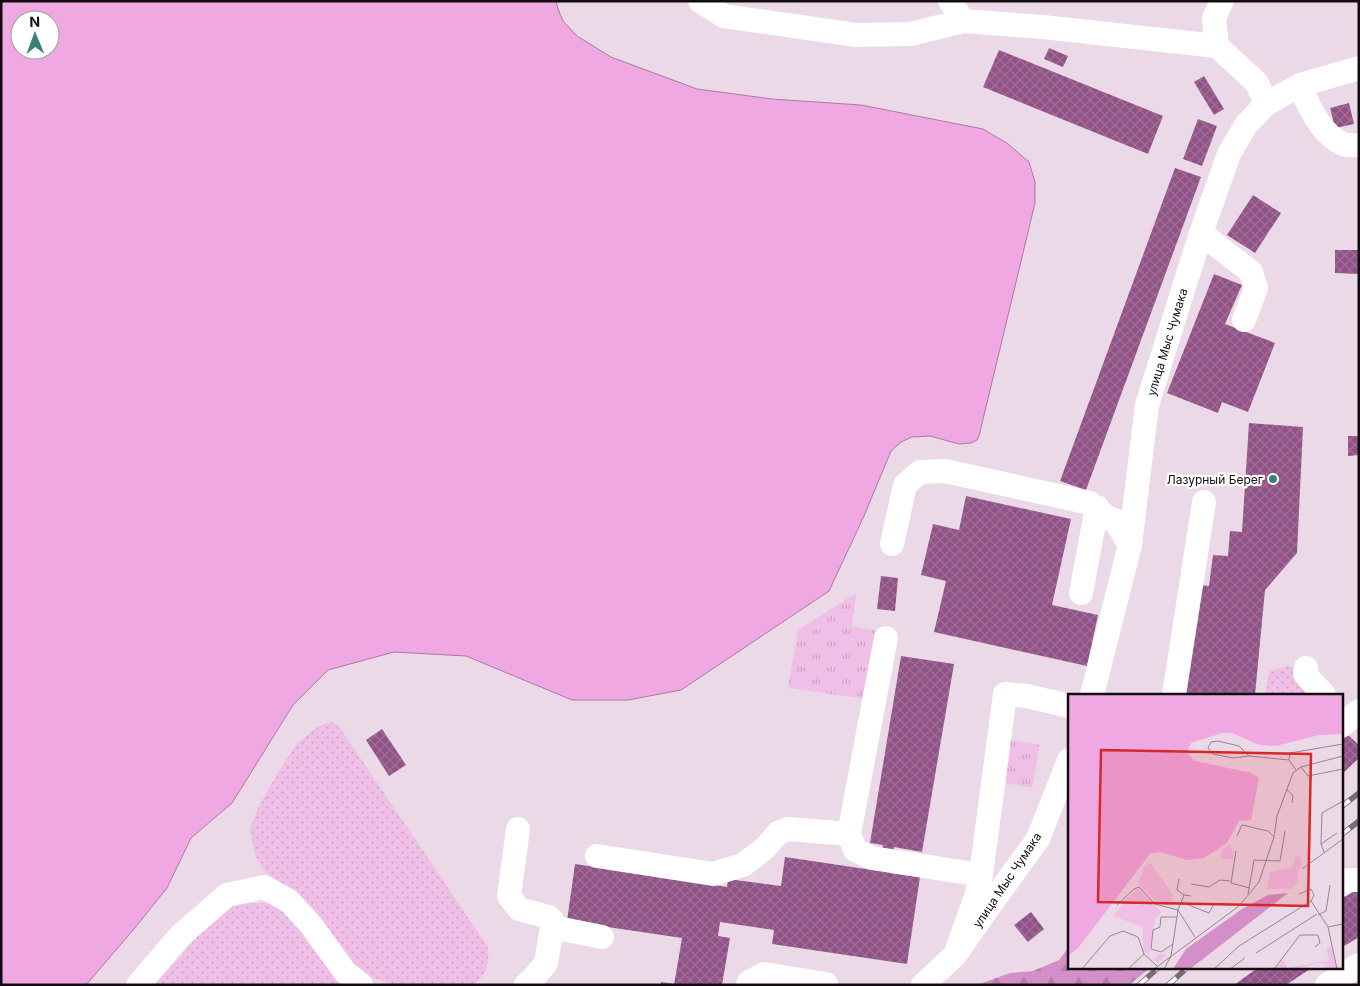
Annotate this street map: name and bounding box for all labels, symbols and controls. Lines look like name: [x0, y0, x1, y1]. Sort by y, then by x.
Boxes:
north arrow: [10, 10, 60, 60]
text: N: [29, 13, 40, 30]
street label: улица Мыс Чумака: [1143, 286, 1191, 398]
place label: Лазурный Берег: [1167, 472, 1263, 487]
marker: Лазурный Берег: [1267, 473, 1279, 485]
inset map: [1068, 694, 1342, 968]
street label: улица Мыс Чумака: [970, 829, 1044, 931]

